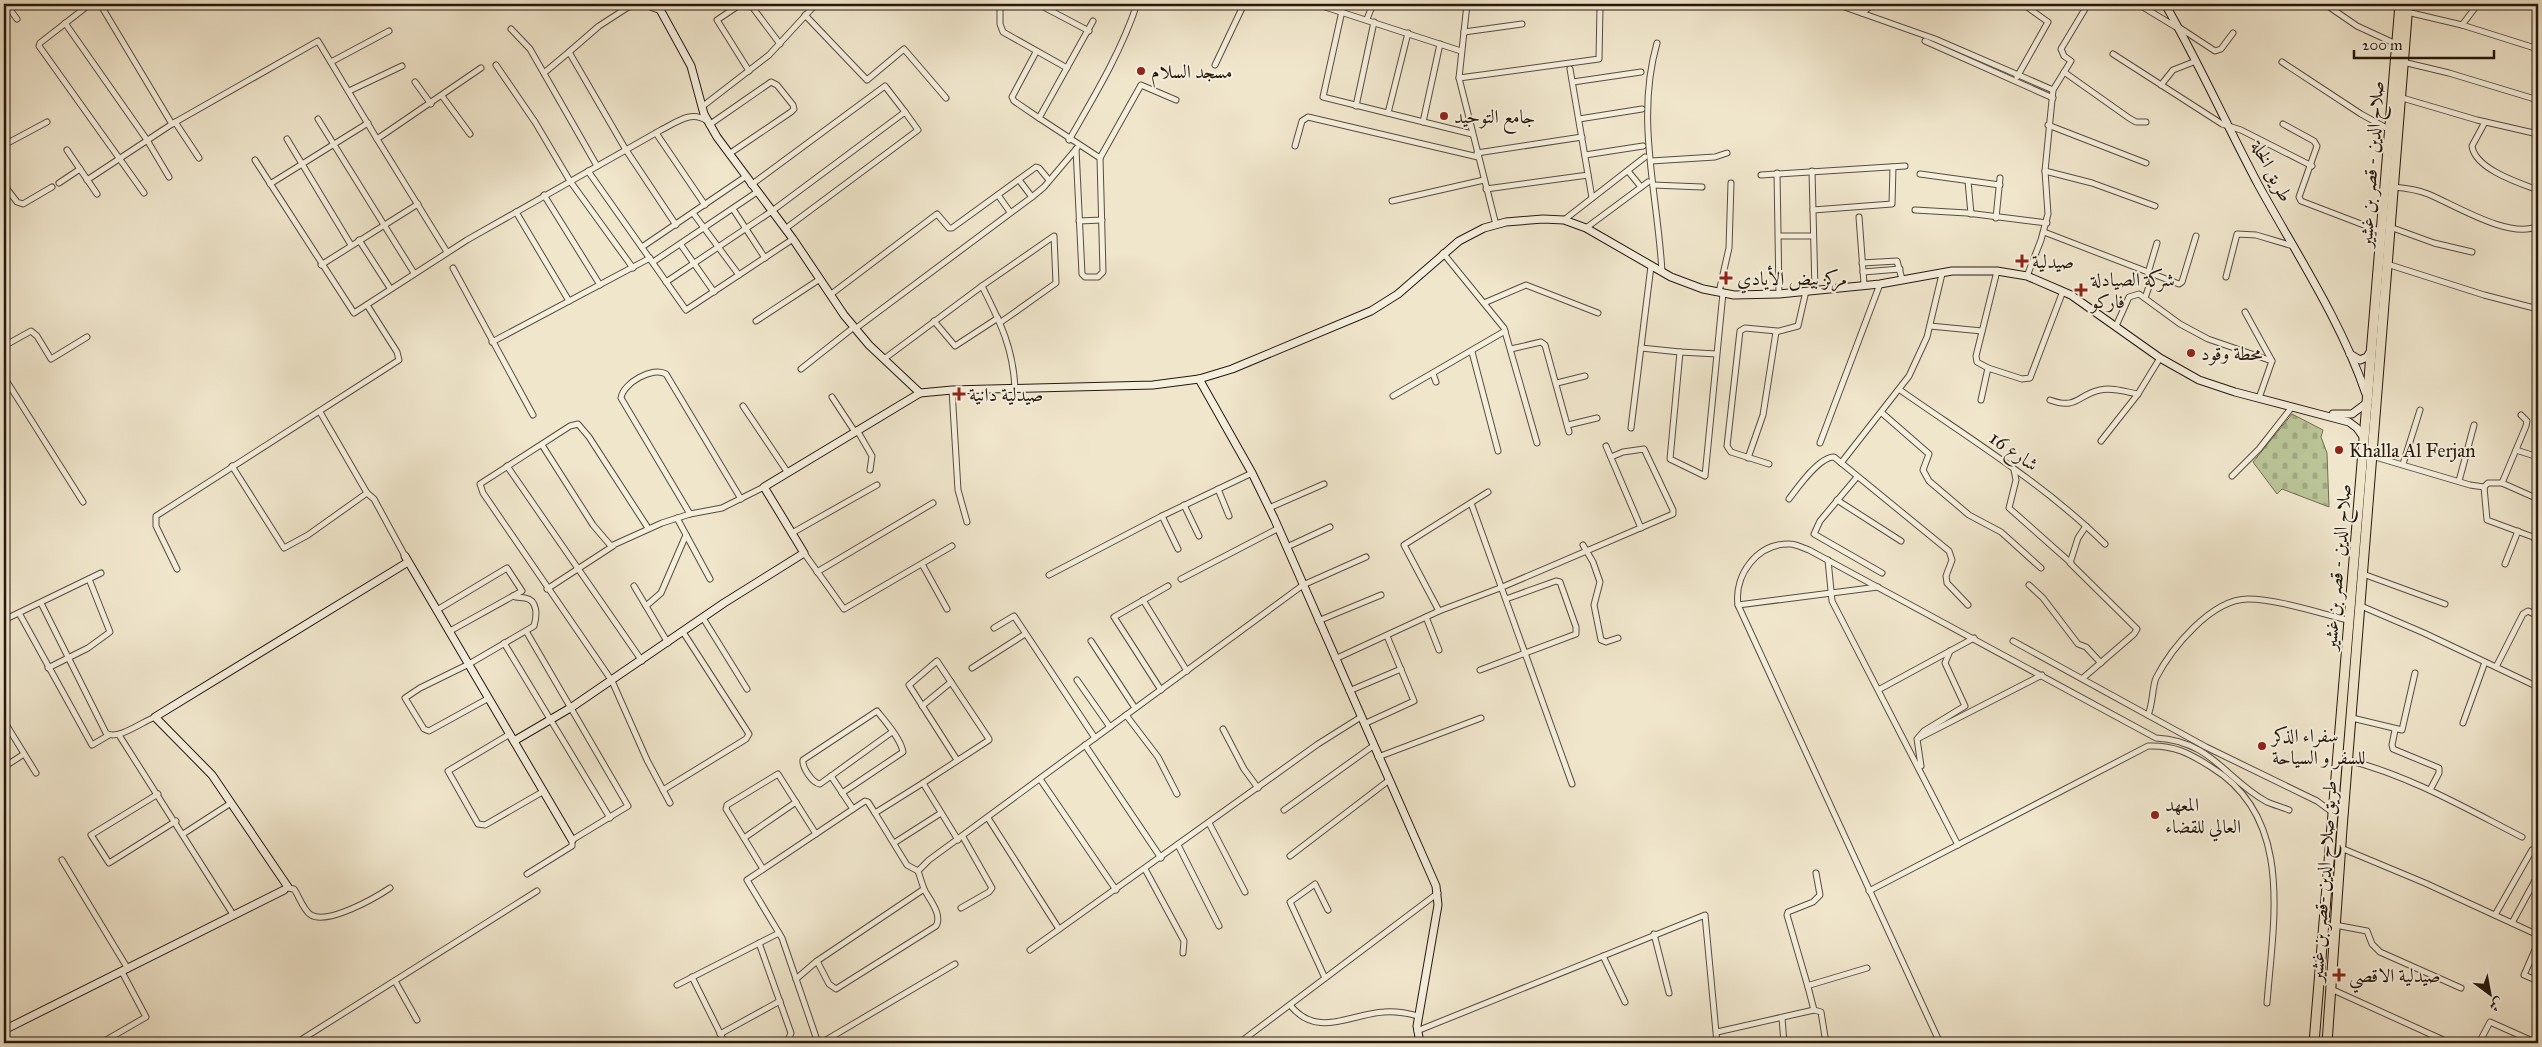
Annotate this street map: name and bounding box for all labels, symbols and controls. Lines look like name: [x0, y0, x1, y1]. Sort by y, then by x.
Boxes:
scale bar: [2354, 28, 2494, 60]
text: 200 m: [2362, 36, 2403, 54]
place label: مسجد السلام: [1151, 60, 1232, 88]
marker: مسجد السلام: [1135, 65, 1147, 77]
street label: صلاح الدين - قصر بن غشير: [2354, 80, 2394, 251]
place label: جامع التوحيد: [1454, 105, 1535, 134]
marker: جامع التوحيد: [1438, 110, 1450, 122]
street label: طريق الخلة: [2245, 135, 2298, 206]
place label: صيدلية: [2032, 250, 2074, 273]
marker: صيدلية: [2016, 255, 2028, 267]
place label: مركز بيض الأيادي: [1737, 265, 1847, 294]
place label: شركة الصيادلة فاركو: [2089, 268, 2175, 314]
marker: مركز بيض الأيادي: [1719, 271, 1733, 285]
marker: شركة الصيادلة فاركو: [2075, 284, 2087, 296]
place label: محطة وقود: [2201, 342, 2263, 366]
marker: محطة وقود: [2185, 347, 2197, 359]
place label: صيدلية دانية: [969, 383, 1043, 406]
marker: صيدلية دانية: [953, 388, 965, 400]
street label: شارع 16: [1983, 426, 2043, 479]
place label: Khalla Al Ferjan: [2349, 439, 2475, 462]
marker: Khalla Al Ferjan: [2333, 444, 2345, 456]
street label: صلاح الدين - قصر بن غشير: [2318, 483, 2362, 654]
place label: سفراء الذكر للسفر و السياحة: [2270, 724, 2365, 770]
marker: سفراء الذكر للسفر و السياحة: [2256, 740, 2268, 752]
street label: طريق صلاح الدين -قصر بن غشير: [2304, 780, 2347, 985]
place label: المعهد العالي للقضاء: [2165, 793, 2241, 842]
marker: المعهد العالي للقضاء: [2149, 809, 2161, 821]
place label: صيدلية الاقصي: [2349, 964, 2441, 993]
marker: صيدلية الاقصي: [2333, 969, 2345, 981]
north arrow: [2464, 970, 2514, 1020]
text: ش: [2486, 994, 2507, 1016]

